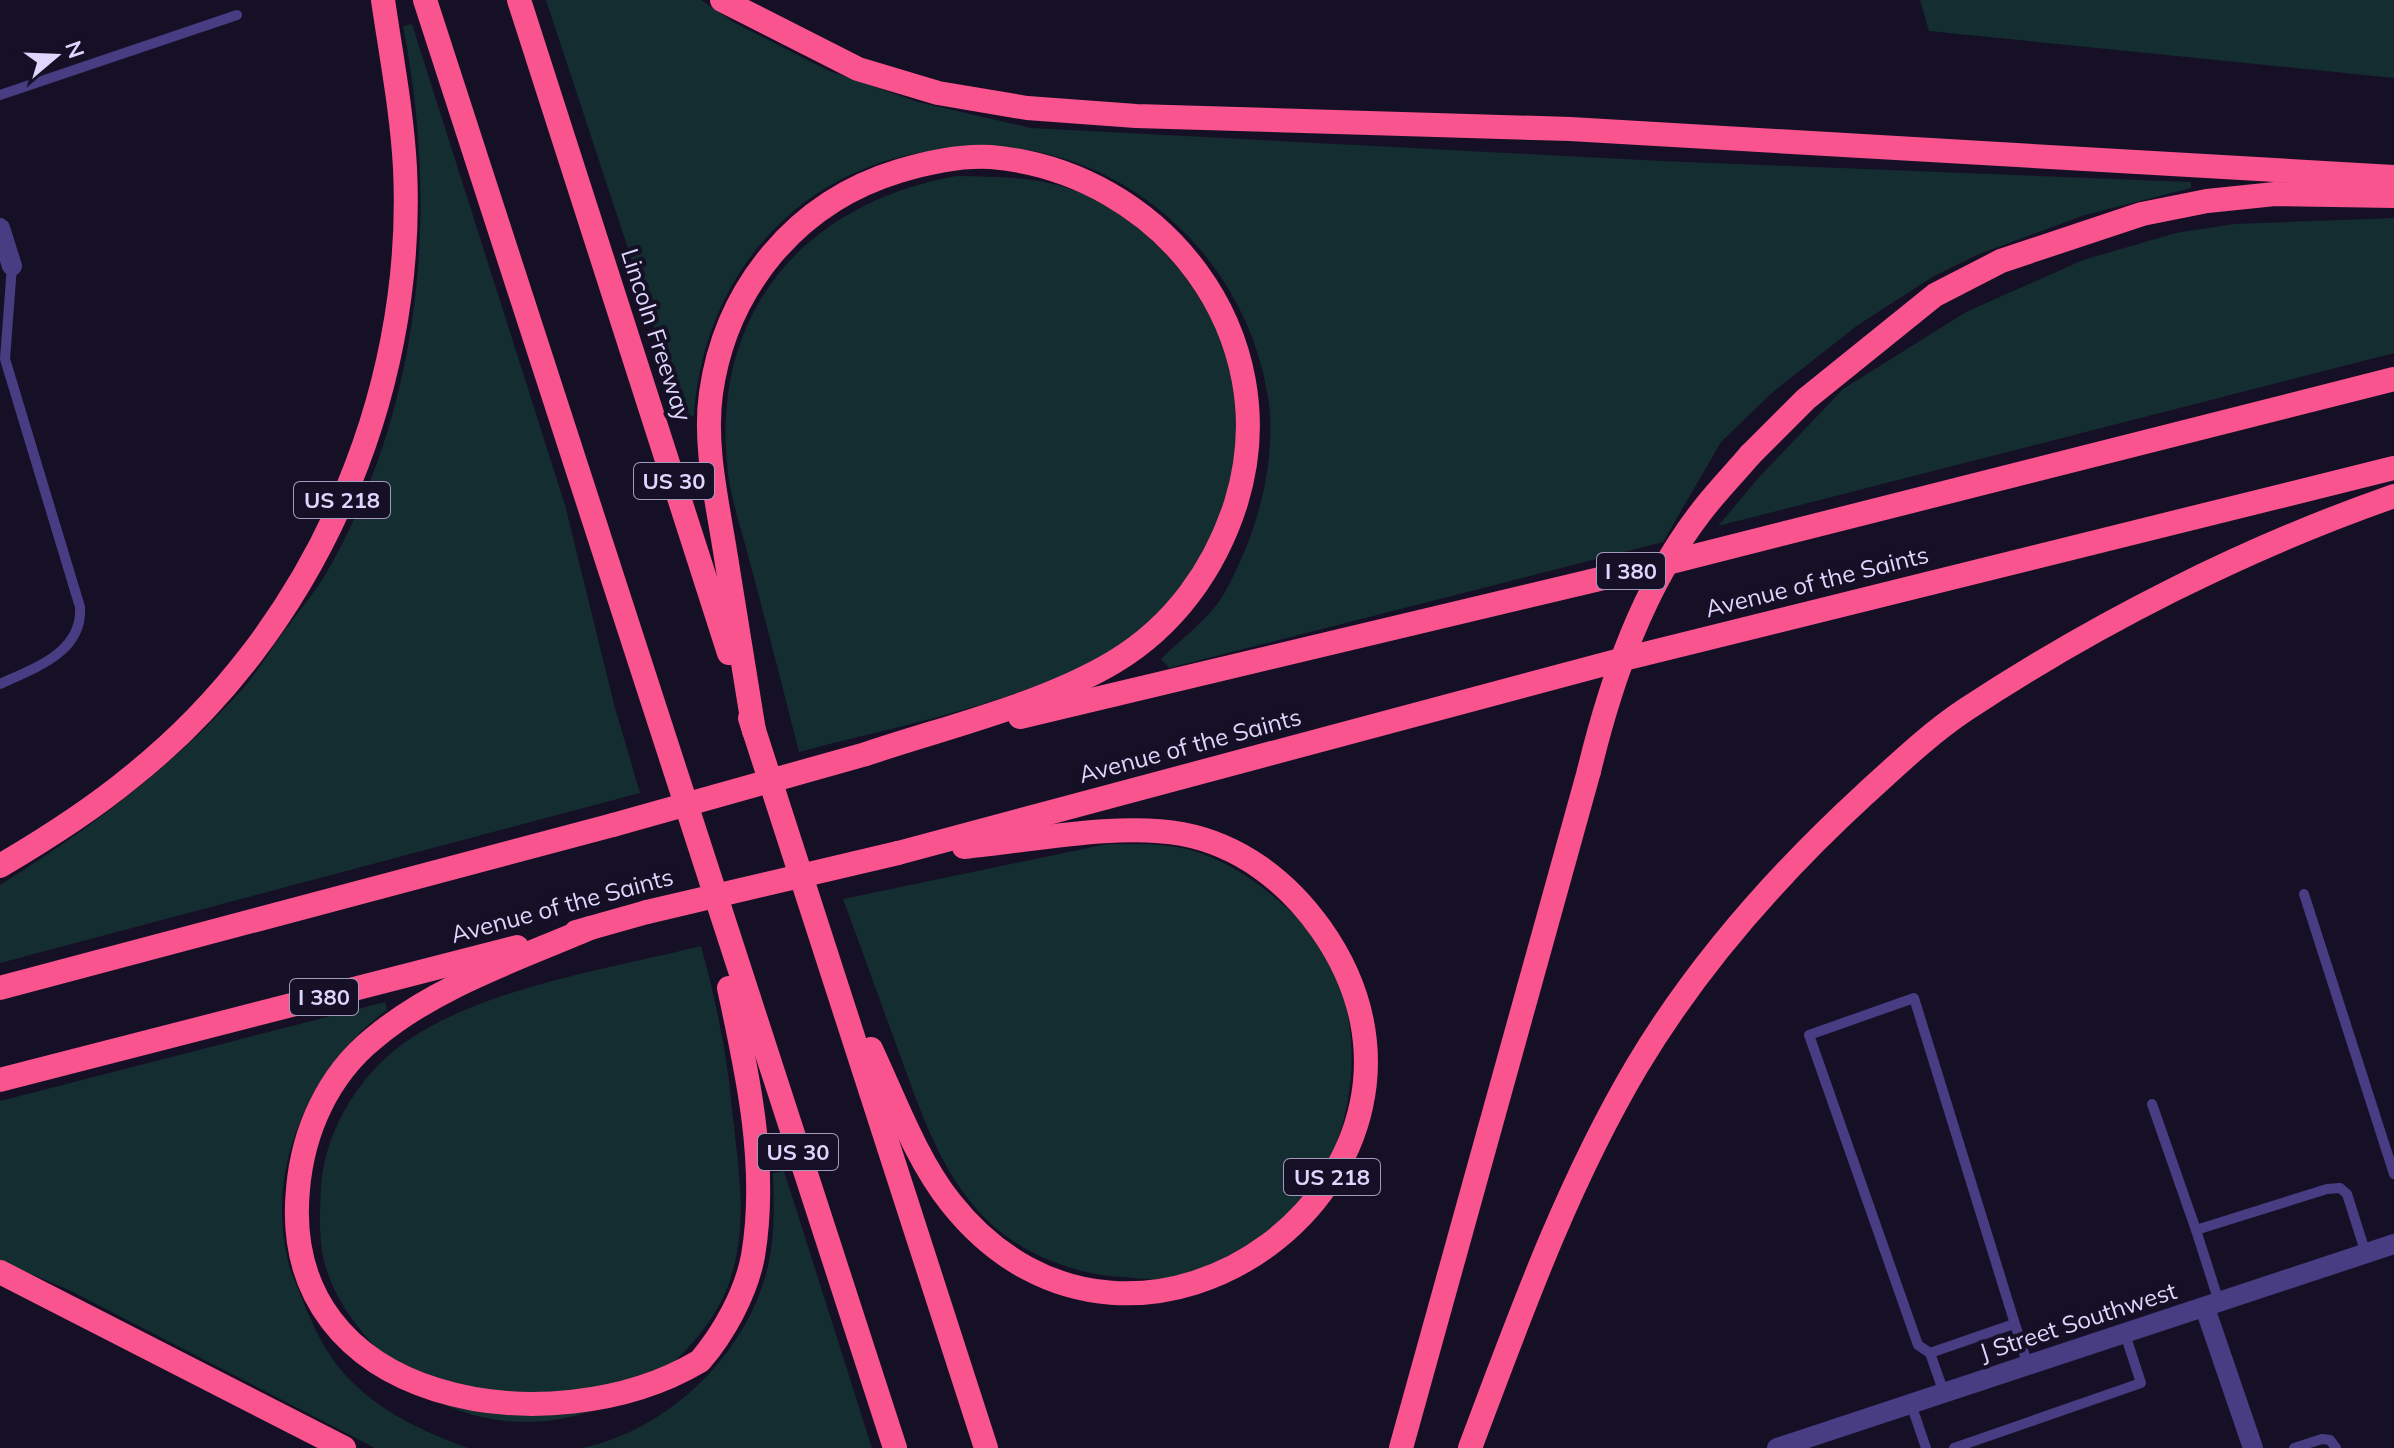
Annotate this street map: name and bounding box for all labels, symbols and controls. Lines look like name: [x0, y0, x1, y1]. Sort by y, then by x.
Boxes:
north arrow: [16, 16, 96, 96]
text: N: [59, 37, 91, 62]
street label: Lincoln Freeway: [615, 245, 699, 425]
road number: US 30: [634, 463, 714, 499]
road number: US 218: [294, 482, 390, 518]
street label: Avenue of the Saints: [1702, 539, 1932, 623]
road number: I 380: [1597, 553, 1665, 589]
street label: Avenue of the Saints: [1075, 701, 1304, 789]
street label: Avenue of the Saints: [447, 861, 676, 949]
road number: I 380: [290, 979, 358, 1015]
road number: US 30: [758, 1134, 838, 1170]
road number: US 218: [1284, 1159, 1380, 1195]
street label: J Street Southwest: [1975, 1275, 2180, 1367]

